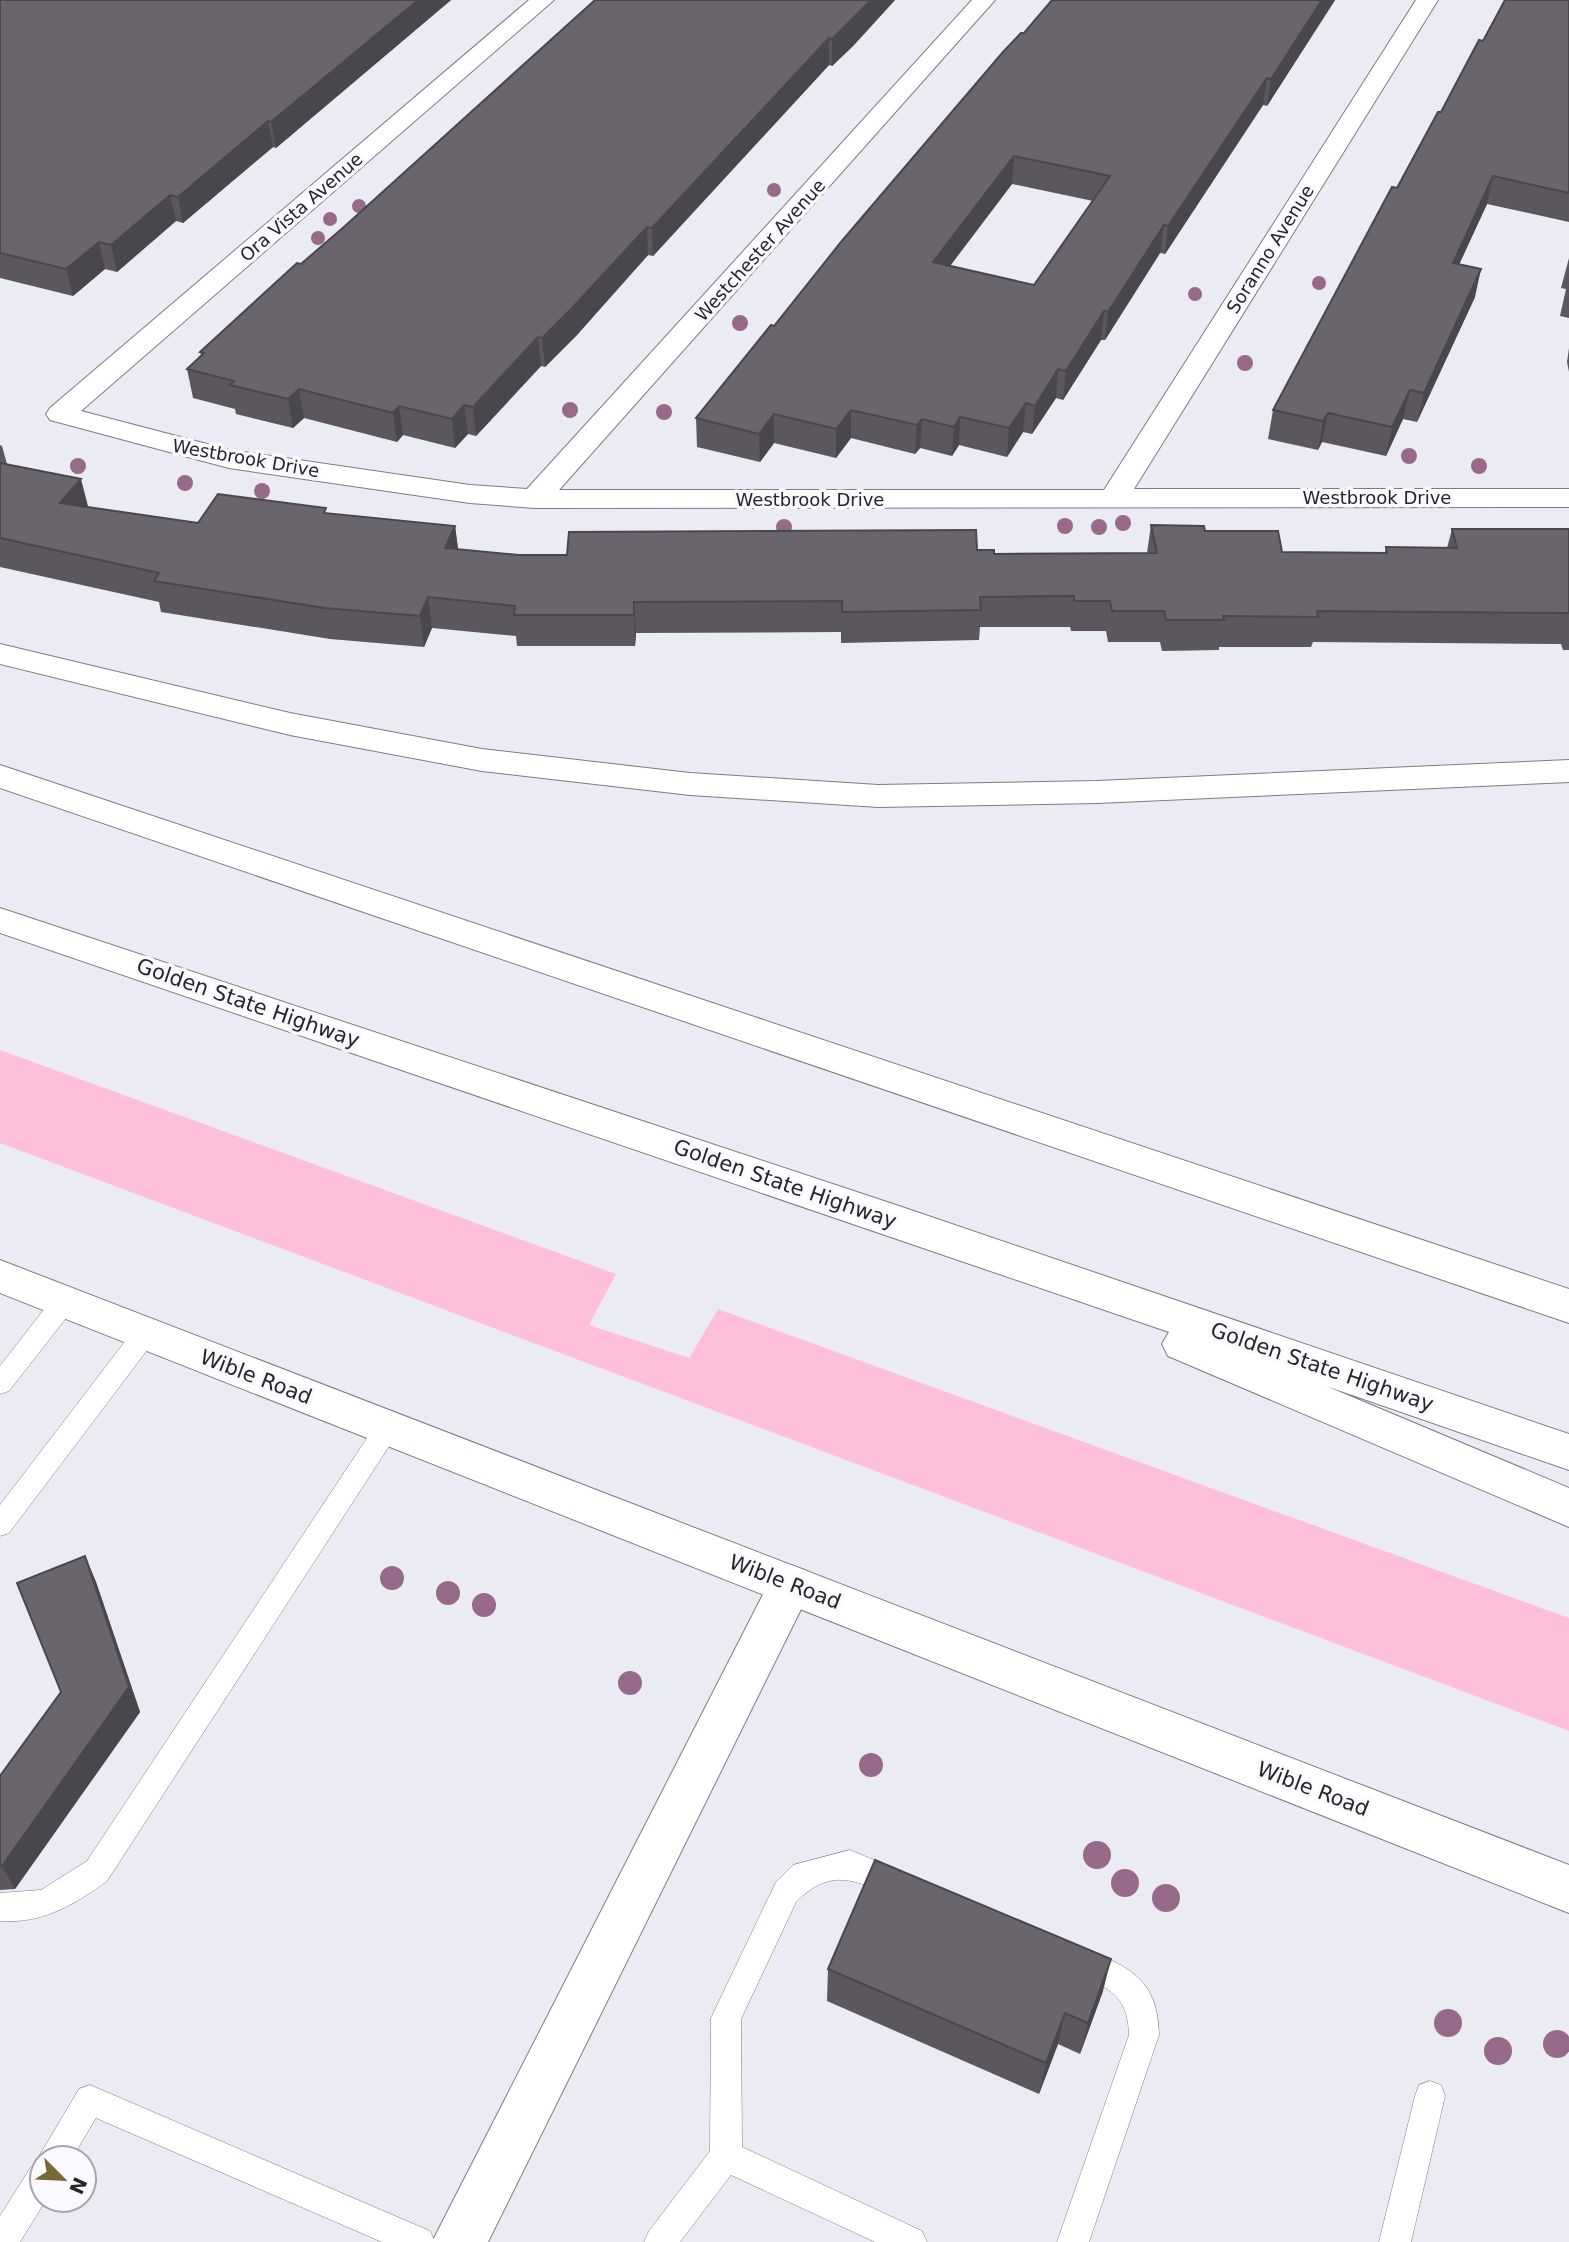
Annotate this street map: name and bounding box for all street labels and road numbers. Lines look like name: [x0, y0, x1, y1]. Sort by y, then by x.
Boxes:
street label: Ora Vista Avenue: [236, 148, 366, 266]
street label: Westchester Avenue: [691, 175, 829, 325]
street label: Soranno Avenue: [1222, 181, 1318, 317]
street label: Westbrook Drive: [171, 435, 321, 481]
street label: Westbrook Drive: [1303, 487, 1451, 508]
street label: Westbrook Drive: [736, 489, 884, 510]
street label: Golden State Highway: [133, 954, 363, 1052]
street label: Golden State Highway: [670, 1135, 900, 1233]
street label: Golden State Highway: [1207, 1318, 1437, 1416]
street label: Wible Road: [197, 1345, 315, 1409]
street label: Wible Road: [726, 1550, 844, 1614]
street label: Wible Road: [1254, 1757, 1372, 1821]

